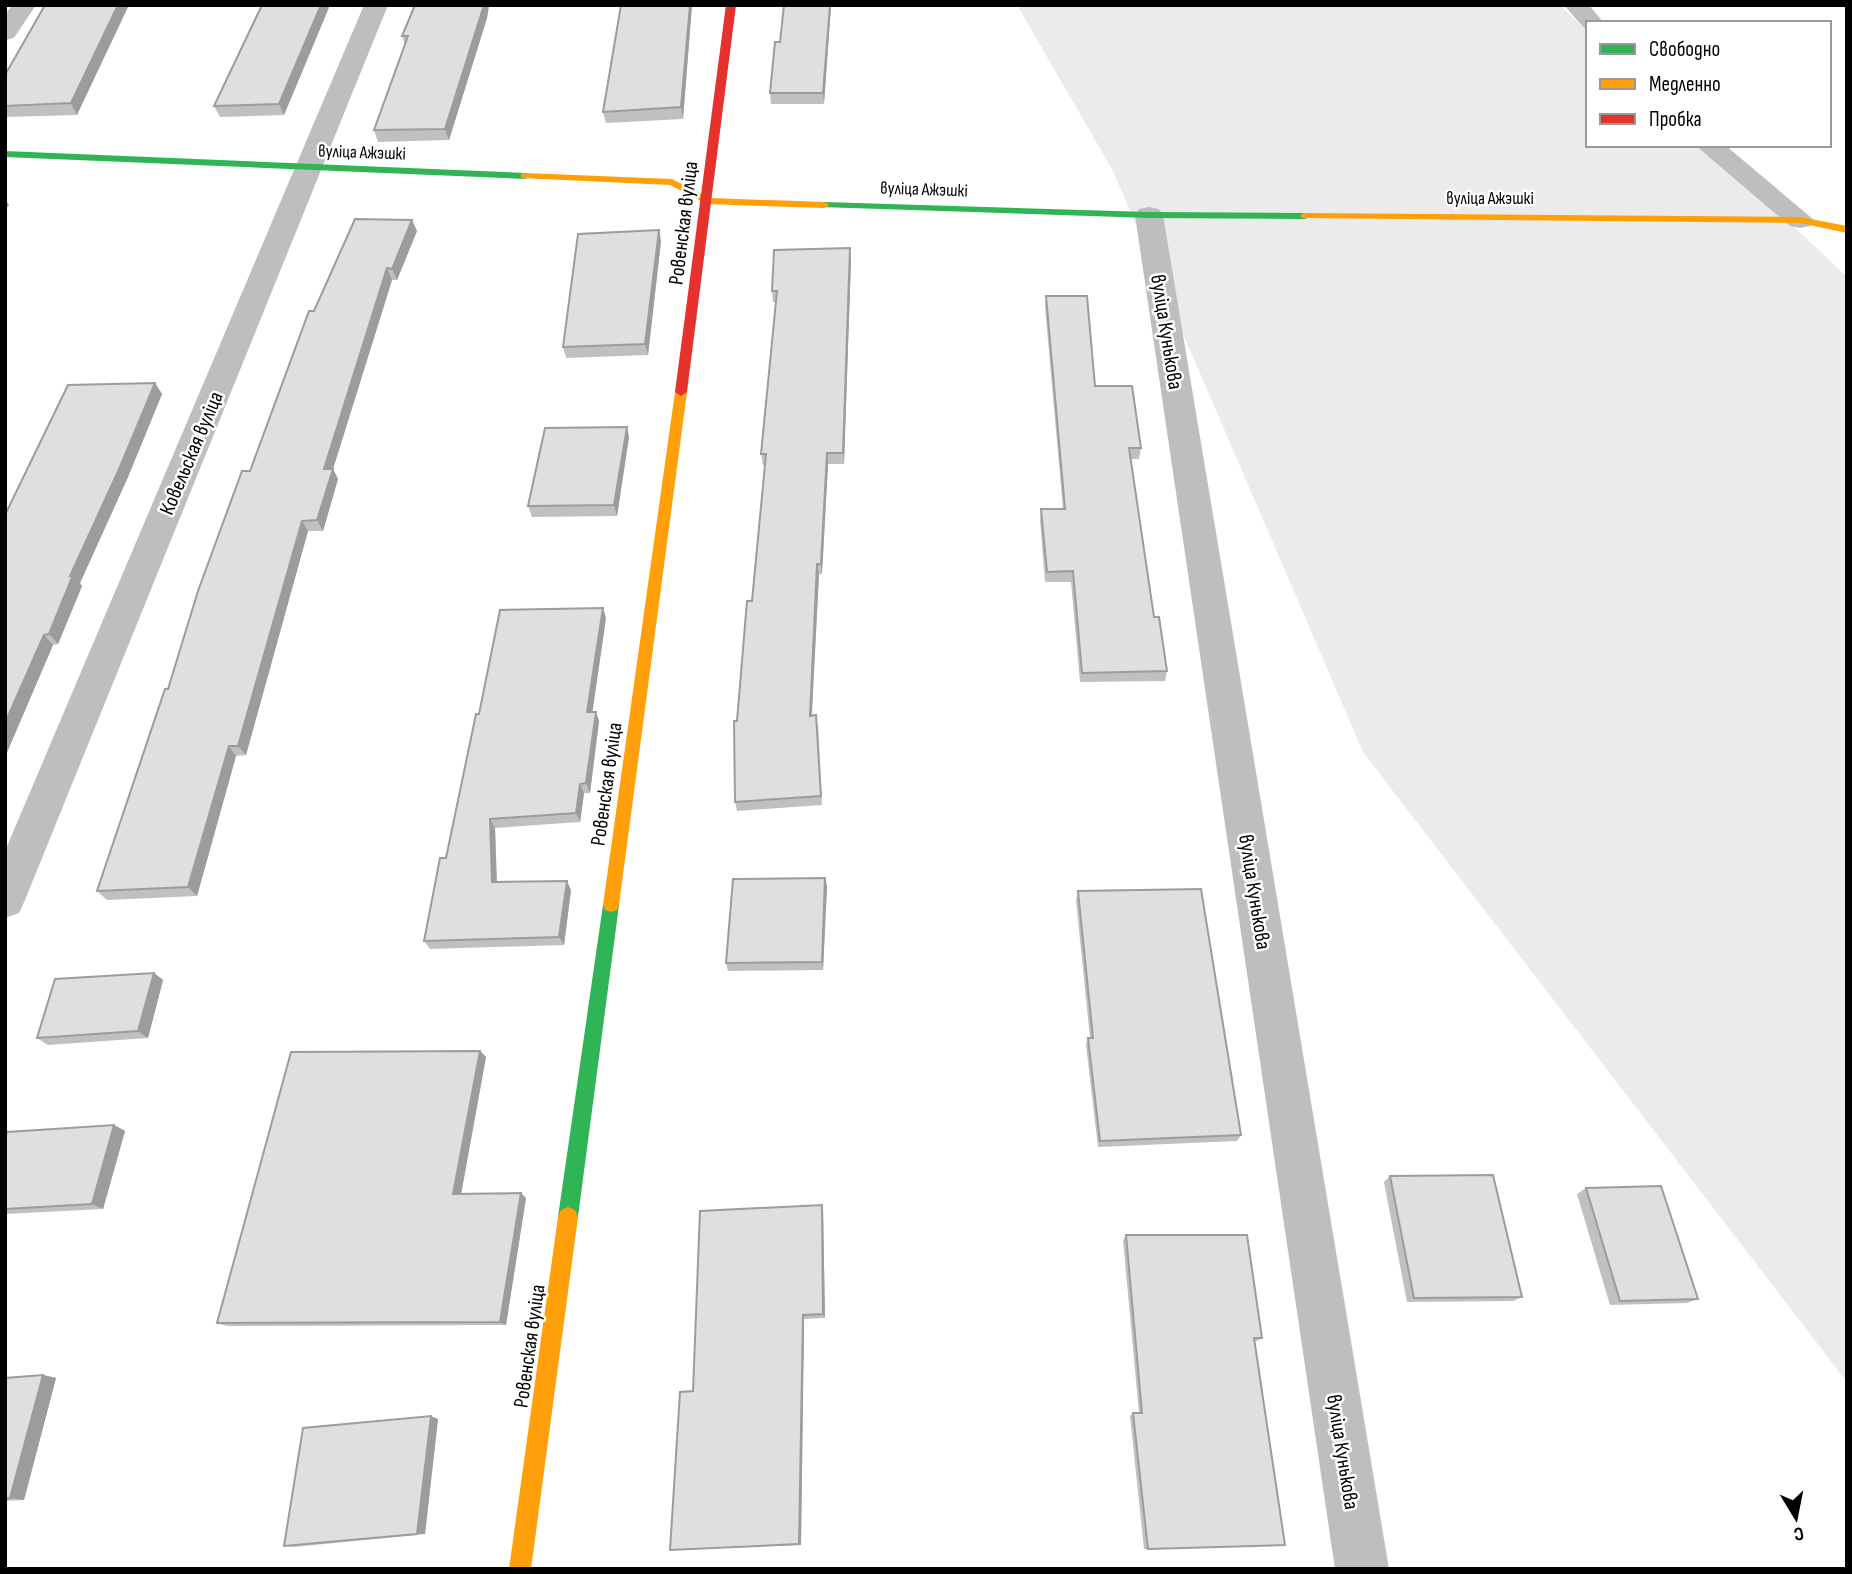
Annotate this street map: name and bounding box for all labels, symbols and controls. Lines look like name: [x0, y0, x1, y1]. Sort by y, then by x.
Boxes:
legend: [1586, 21, 1831, 147]
text: Свободно: [1649, 37, 1720, 62]
text: Медленно: [1649, 72, 1721, 97]
text: Пробка: [1649, 107, 1702, 132]
street label: вуліца Ажэшкі: [318, 140, 406, 165]
street label: Ровенская вуліца: [664, 160, 703, 286]
street label: вуліца Ажэшкі: [880, 177, 968, 202]
street label: вуліца Ажэшкі: [1446, 188, 1534, 209]
street label: вуліца Кунькова: [1145, 273, 1188, 391]
street label: Ковельская вуліца: [154, 388, 229, 519]
street label: Ровенская вуліца: [585, 721, 628, 847]
street label: вуліца Кунькова: [1233, 833, 1276, 951]
street label: Ровенская вуліца: [508, 1283, 551, 1409]
street label: вуліца Кунькова: [1321, 1393, 1364, 1511]
north arrow: [1761, 1483, 1831, 1553]
text: С: [1792, 1521, 1805, 1545]

